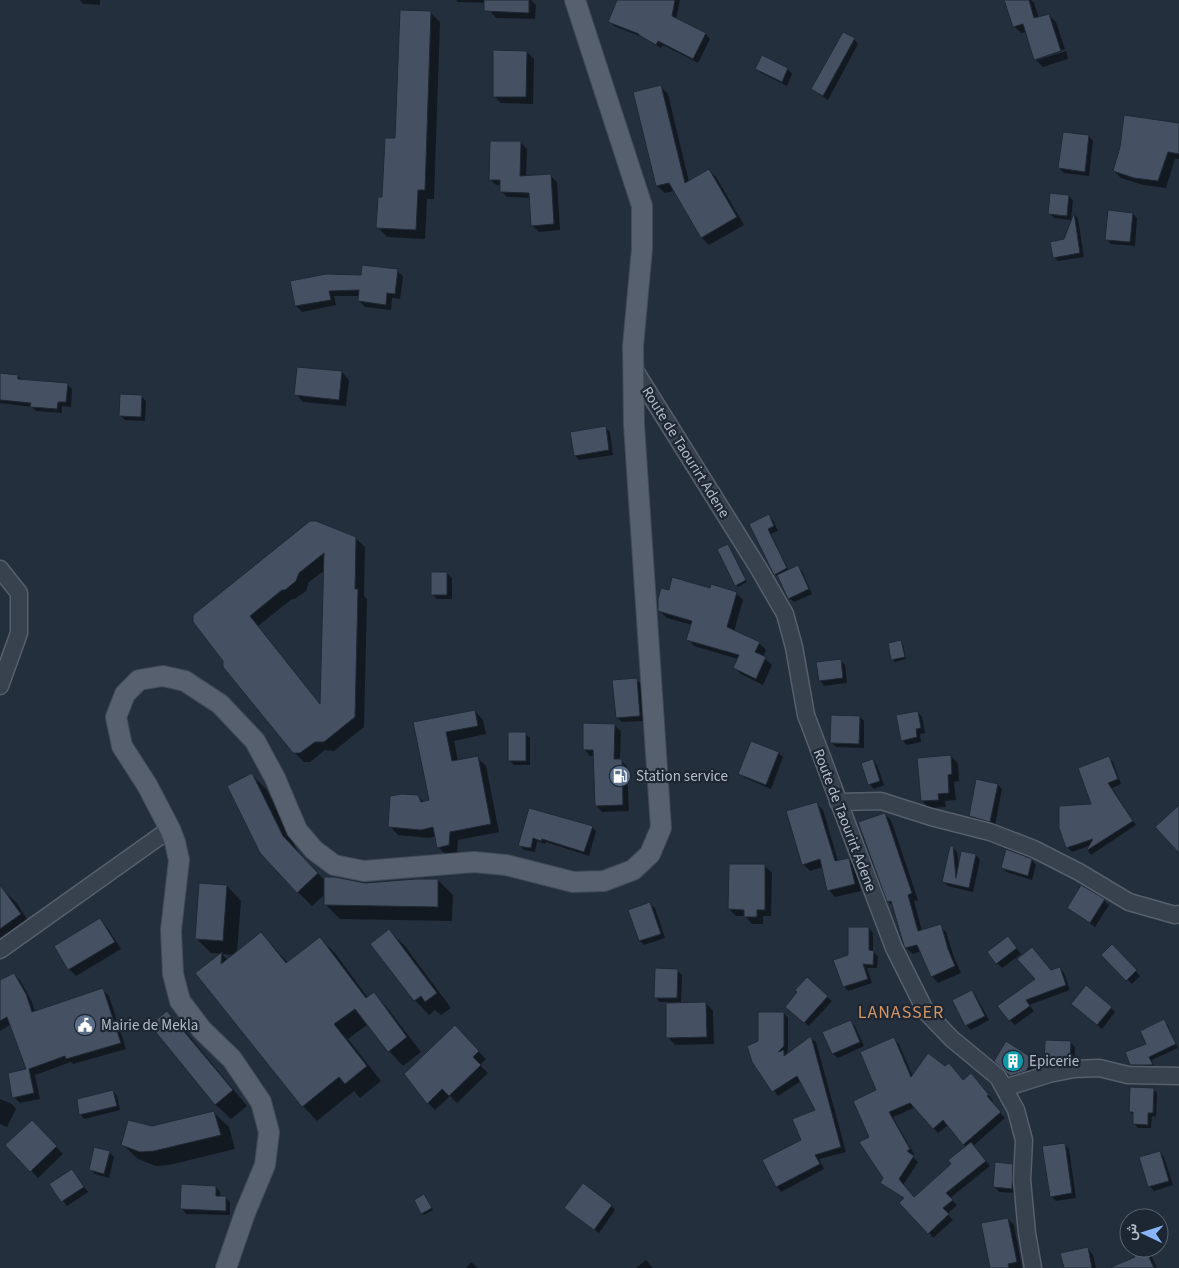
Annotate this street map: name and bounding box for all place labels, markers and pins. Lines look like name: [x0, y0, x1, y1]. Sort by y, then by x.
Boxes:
fuel station icon: Station service: [608, 764, 632, 788]
place label: Station service: [636, 766, 728, 787]
public building icon: Mairie de Mekla: [73, 1013, 97, 1037]
place label: Mairie de Mekla: [101, 1015, 198, 1036]
building icon: Epicerie: [1001, 1049, 1025, 1073]
place label: Epicerie: [1029, 1051, 1079, 1072]

